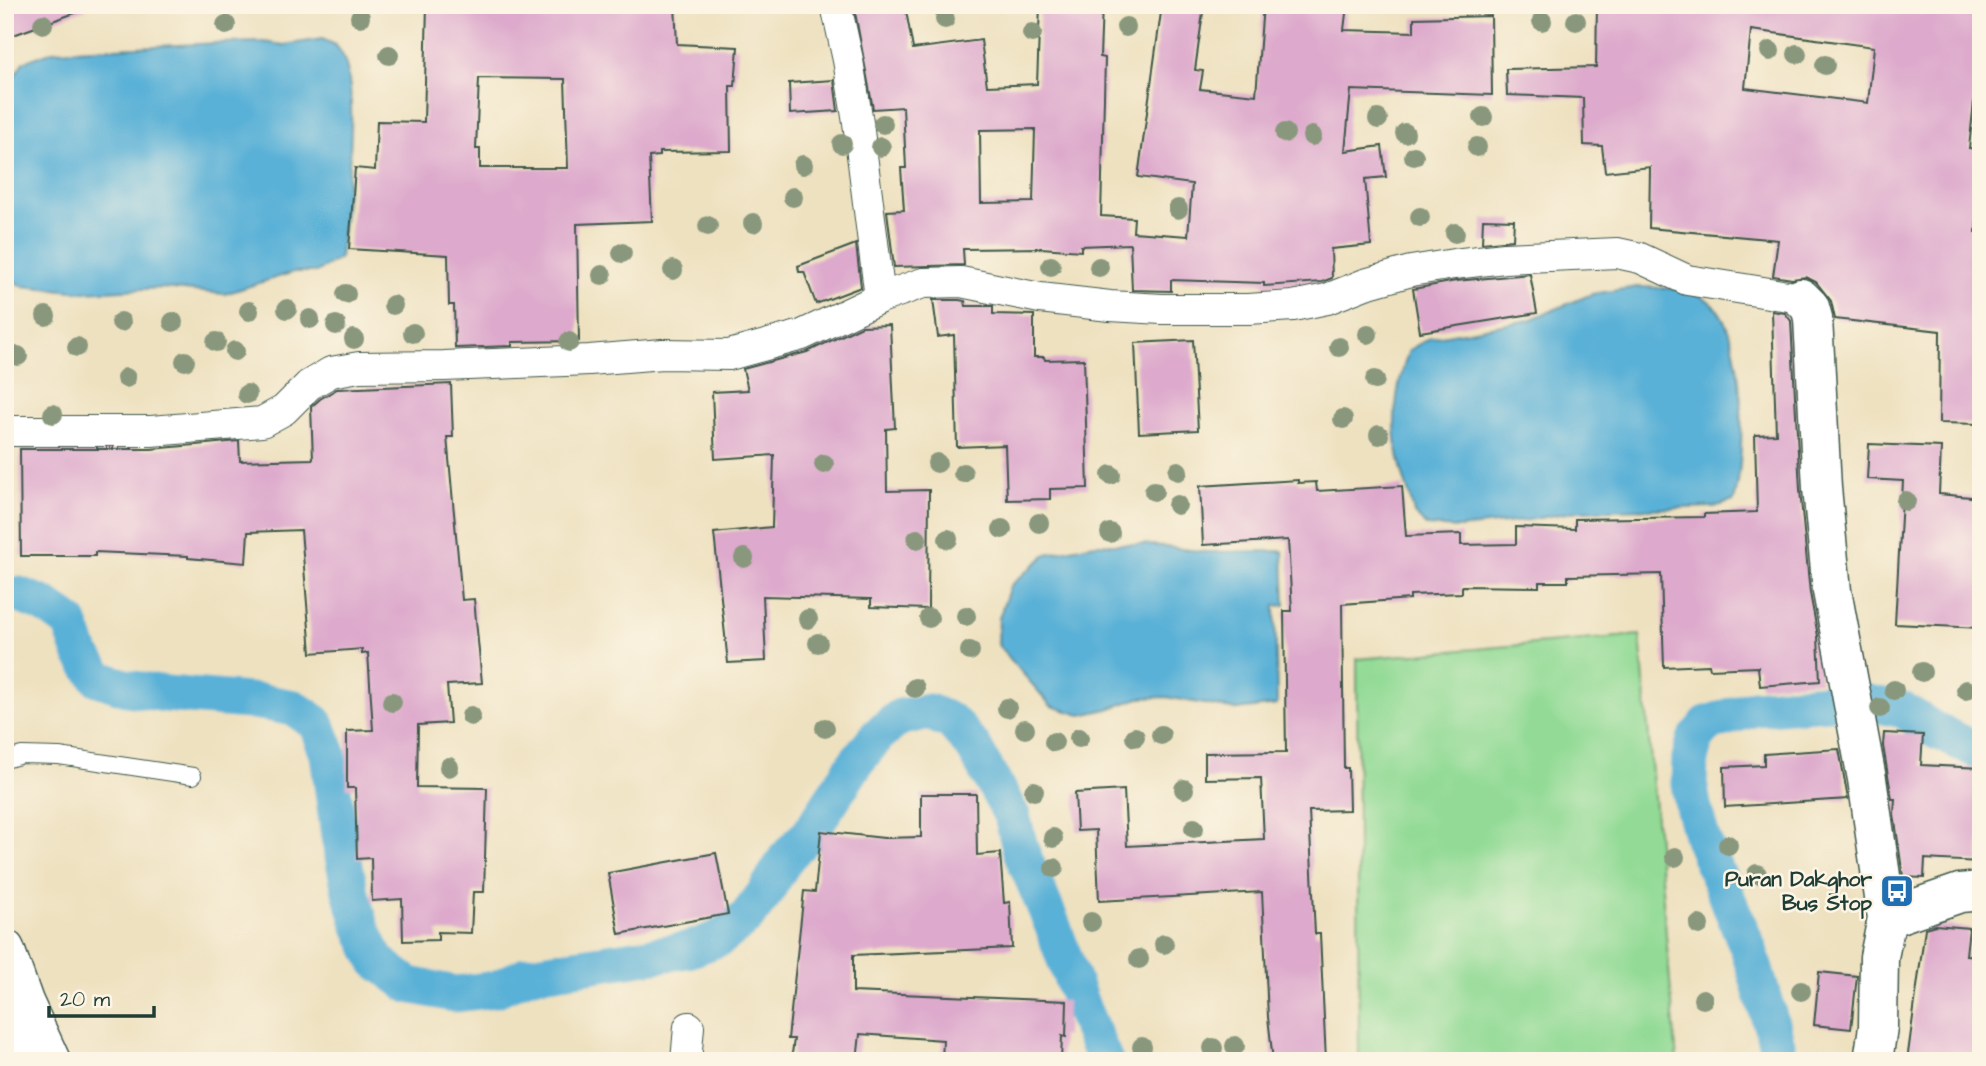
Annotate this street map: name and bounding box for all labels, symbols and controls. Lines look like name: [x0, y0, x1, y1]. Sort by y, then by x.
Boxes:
place label: Puran Dakghor Bus Stop: [1725, 865, 1872, 919]
bus stop icon: Puran Dakghor Bus Stop: [1878, 872, 1916, 910]
scale bar: [49, 975, 154, 1019]
text: 20 m: [60, 985, 111, 1014]

